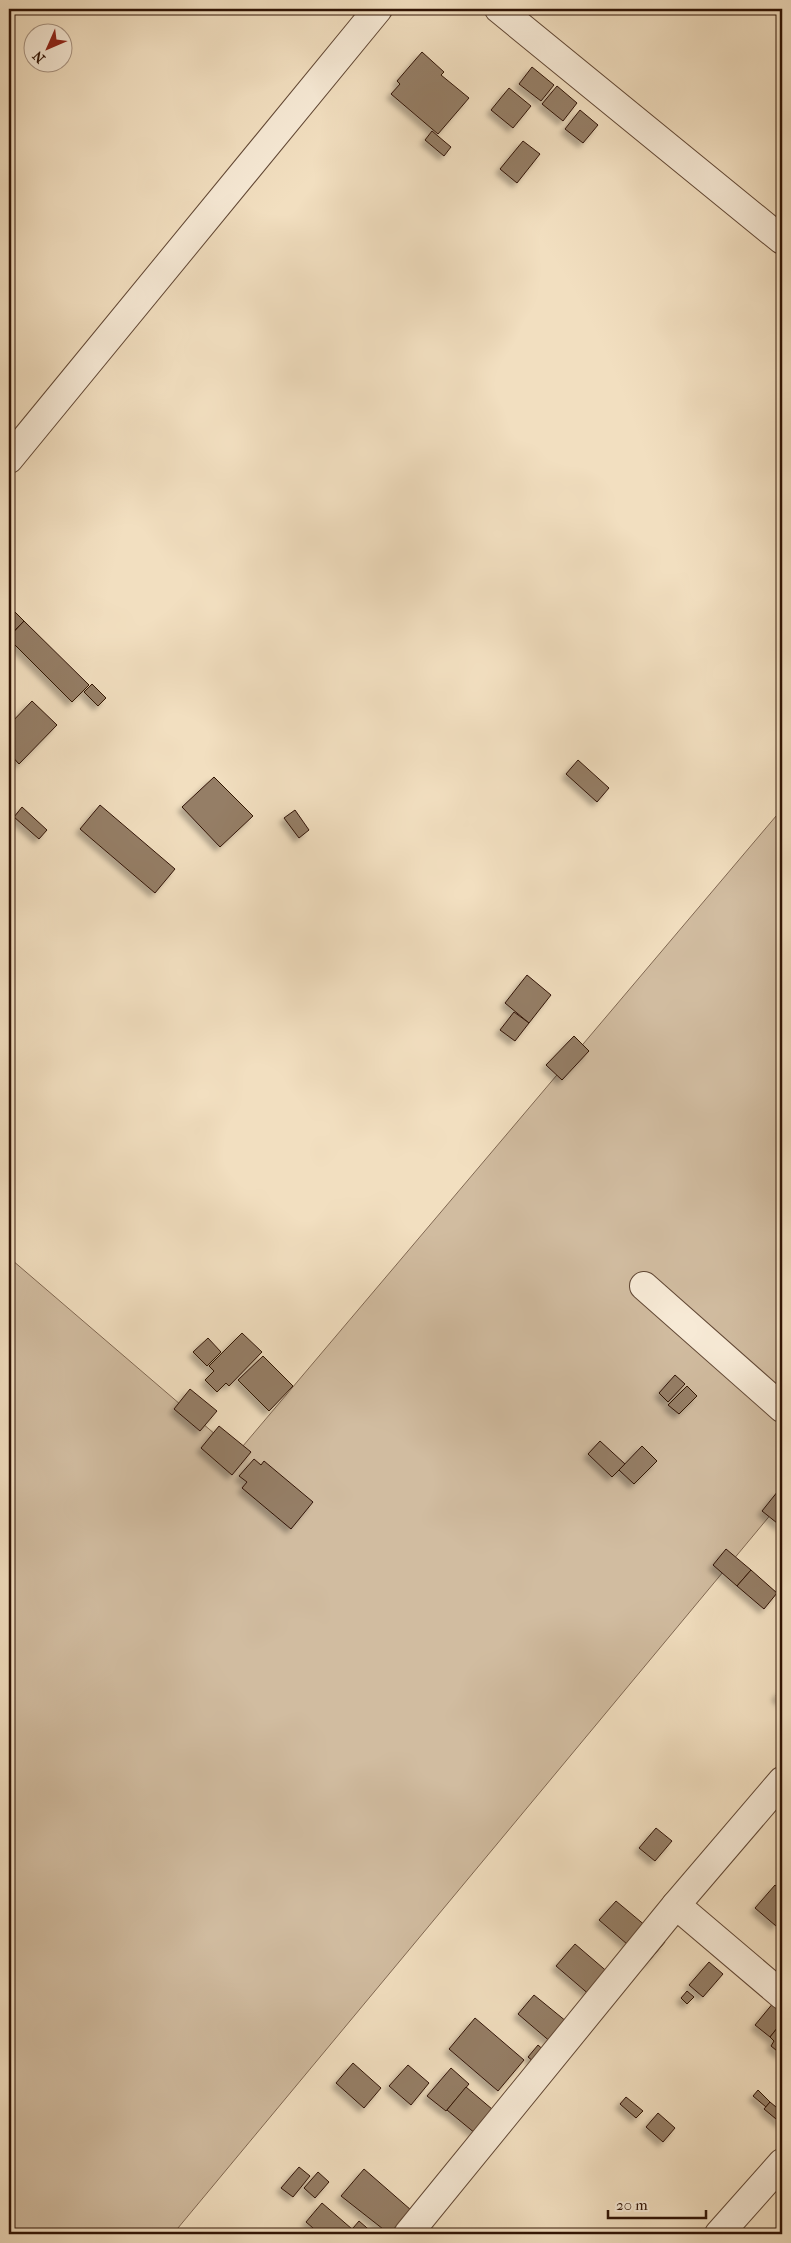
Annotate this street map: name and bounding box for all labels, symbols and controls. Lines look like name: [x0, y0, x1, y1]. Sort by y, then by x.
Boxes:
north arrow: [22, 22, 72, 72]
text: N: [29, 47, 49, 67]
scale bar: [608, 2188, 706, 2220]
text: 20 m: [616, 2196, 648, 2214]

